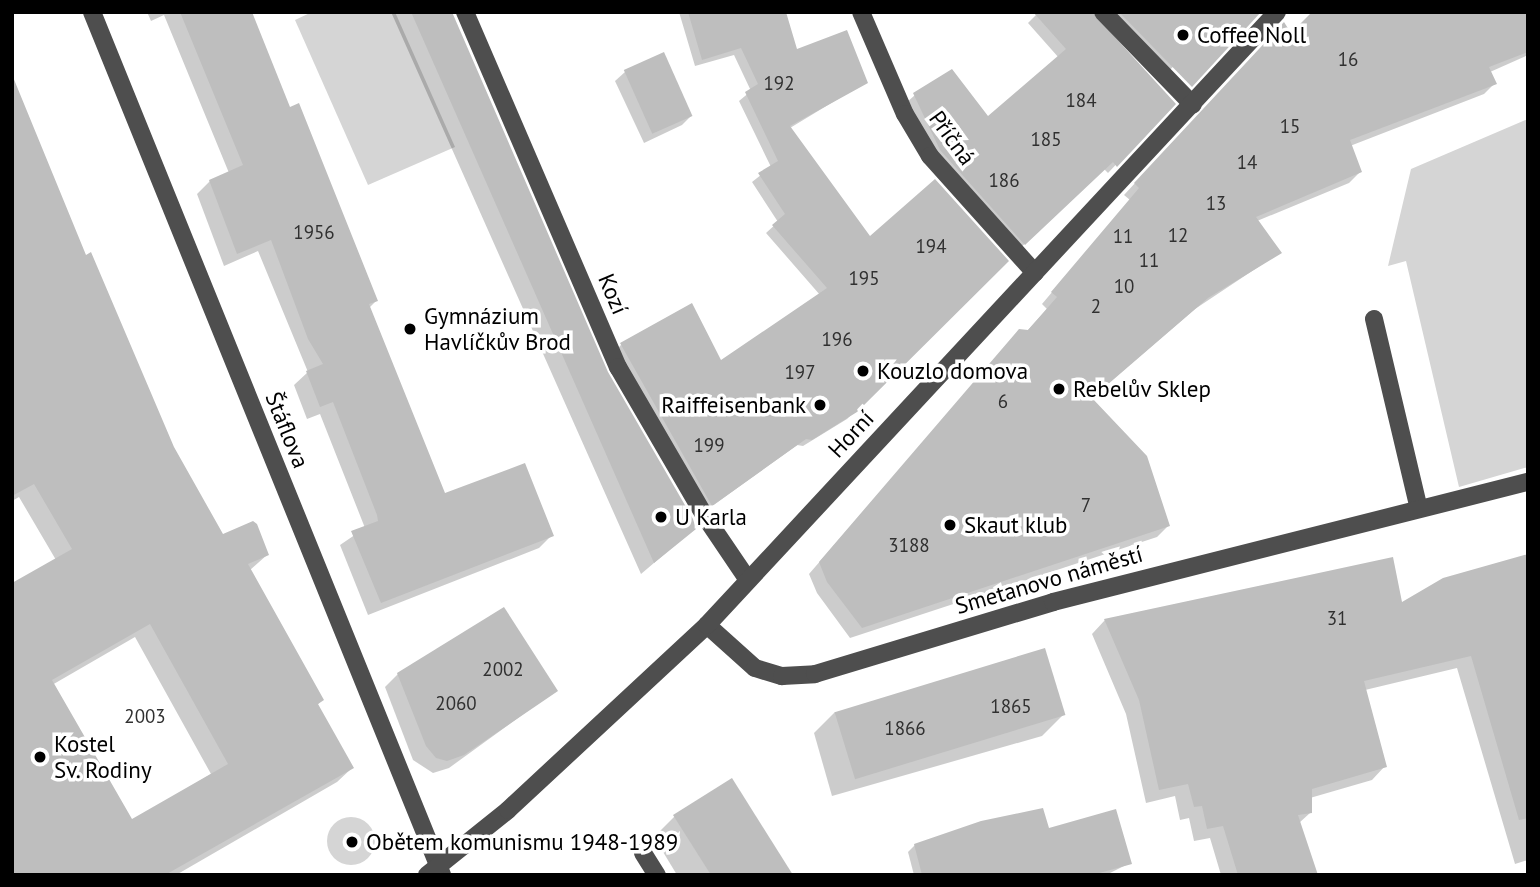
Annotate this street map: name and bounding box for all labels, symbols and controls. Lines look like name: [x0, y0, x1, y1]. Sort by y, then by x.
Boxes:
place label: Coffee Noll: [1197, 21, 1306, 49]
marker: Coffee Noll: [1175, 27, 1191, 43]
house number: 16: [1338, 49, 1358, 71]
house number: 192: [763, 73, 795, 95]
house number: 184: [1065, 90, 1097, 112]
street label: Příčná: [923, 105, 981, 171]
house number: 15: [1280, 116, 1300, 138]
house number: 185: [1030, 129, 1062, 151]
house number: 14: [1237, 152, 1257, 174]
house number: 186: [988, 170, 1020, 192]
house number: 13: [1206, 193, 1226, 215]
house number: 1956: [293, 222, 335, 244]
house number: 12: [1168, 225, 1188, 247]
house number: 11: [1113, 226, 1133, 248]
house number: 194: [915, 236, 947, 258]
house number: 11: [1139, 250, 1159, 272]
house number: 195: [848, 268, 880, 290]
street label: Kozí: [592, 270, 634, 318]
house number: 10: [1114, 276, 1134, 298]
house number: 2: [1091, 296, 1101, 318]
place label: Gymnázium Havlíčkův Brod: [424, 302, 572, 356]
marker: Gymnázium Havlíčkův Brod: [402, 321, 418, 337]
house number: 196: [821, 329, 853, 351]
place label: Kouzlo domova: [877, 357, 1028, 385]
house number: 197: [784, 362, 816, 384]
marker: Kouzlo domova: [855, 363, 871, 379]
place label: Rebelův Sklep: [1073, 375, 1212, 403]
marker: Rebelův Sklep: [1051, 381, 1067, 397]
street label: Štáflova: [259, 388, 315, 472]
place label: Raiffeisenbank: [661, 391, 806, 419]
house number: 6: [998, 391, 1008, 413]
marker: Raiffeisenbank: [812, 397, 828, 413]
street label: Horní: [822, 405, 880, 463]
house number: 199: [693, 435, 725, 457]
house number: 7: [1081, 495, 1091, 517]
place label: U Karla: [675, 503, 747, 531]
marker: U Karla: [653, 509, 669, 525]
place label: Skaut klub: [964, 511, 1068, 539]
marker: Skaut klub: [942, 517, 958, 533]
house number: 3188: [888, 535, 930, 557]
street label: Smetanovo náměstí: [952, 540, 1146, 620]
house number: 31: [1327, 608, 1347, 630]
house number: 2002: [482, 659, 524, 681]
house number: 2060: [435, 693, 477, 715]
house number: 1865: [990, 696, 1032, 718]
house number: 2003: [124, 706, 166, 728]
house number: 1866: [884, 718, 926, 740]
place label: Kostel Sv. Rodiny: [54, 730, 153, 784]
marker: Kostel Sv. Rodiny: [32, 749, 48, 765]
place label: Obětem komunismu 1948-1989: [366, 828, 678, 856]
marker: Obětem komunismu 1948-1989: [344, 834, 360, 850]

